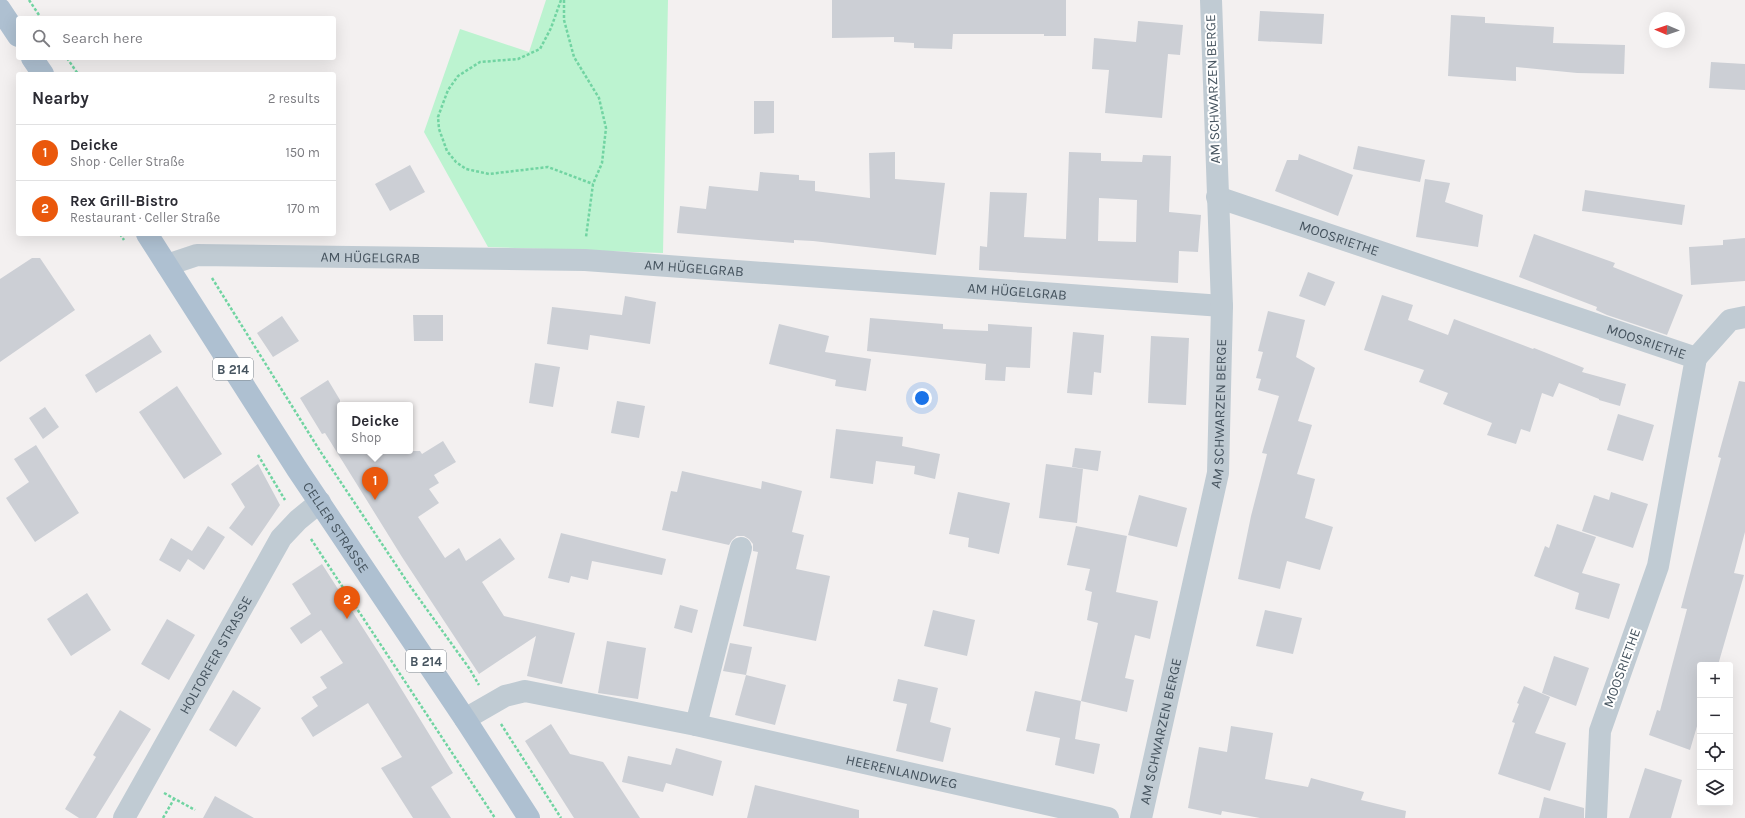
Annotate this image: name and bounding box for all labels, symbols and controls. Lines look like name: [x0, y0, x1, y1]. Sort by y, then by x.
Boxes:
north arrow: [1649, 12, 1685, 48]
street label: AM SCHWARZEN BERGE: [1202, 14, 1224, 164]
search box: [16, 16, 336, 60]
icon: search: [30, 27, 52, 49]
text: Search here: [62, 29, 143, 47]
text: Nearby: [32, 88, 89, 108]
text: 2 results: [268, 91, 320, 106]
text: Deicke: [70, 136, 118, 154]
text: 1: [43, 145, 47, 160]
text: 150 m: [285, 145, 320, 160]
text: Shop · Celler Straße: [70, 154, 185, 169]
text: Rex Grill-Bistro: [70, 192, 178, 210]
text: 2: [41, 201, 49, 216]
text: 170 m: [287, 201, 320, 216]
text: Restaurant · Celler Straße: [70, 210, 220, 225]
street label: MOOSRIETHE: [1297, 217, 1381, 259]
street label: AM HÜGELGRAB: [320, 248, 420, 266]
street label: AM HÜGELGRAB: [644, 256, 744, 280]
street label: AM HÜGELGRAB: [967, 279, 1067, 303]
street label: MOOSRIETHE: [1604, 320, 1688, 363]
street label: AM SCHWARZEN BERGE: [1206, 339, 1230, 490]
road number: B 214: [213, 358, 253, 380]
your location: [912, 388, 932, 408]
popup: [337, 402, 413, 454]
text: Deicke: [351, 412, 399, 430]
text: Shop: [351, 430, 381, 445]
pin: 1: [362, 467, 388, 500]
street label: CELLER STRASSE: [299, 478, 373, 576]
pin: 2: [334, 586, 360, 619]
street label: HOLTORFER STRASSE: [176, 593, 255, 717]
street label: MOOSRIETHE: [1600, 626, 1644, 710]
road number: B 214: [406, 650, 446, 672]
street label: AM SCHWARZEN BERGE: [1136, 656, 1185, 806]
map controls: [1697, 662, 1733, 806]
button: +: [1697, 662, 1733, 698]
button: −: [1697, 698, 1733, 734]
button: locate: [1697, 734, 1733, 770]
street label: HEERENLANDWEG: [844, 751, 959, 792]
button: layers: [1697, 770, 1733, 806]

